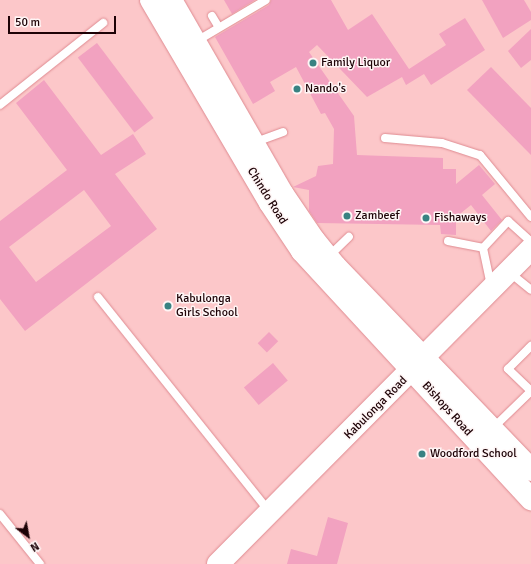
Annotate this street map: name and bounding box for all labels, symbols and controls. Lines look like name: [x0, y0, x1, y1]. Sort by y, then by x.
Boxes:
scale bar: [10, 8, 118, 34]
text: 50 m: [15, 15, 40, 30]
place label: Family Liquor: [321, 56, 390, 70]
marker: Family Liquor: [308, 58, 318, 68]
place label: Nando's: [305, 82, 346, 96]
marker: Nando's: [292, 84, 302, 94]
street label: Chindo Road: [244, 165, 290, 227]
place label: Zambeef: [355, 209, 400, 223]
marker: Zambeef: [342, 211, 352, 221]
place label: Fishaways: [434, 211, 487, 225]
marker: Fishaways: [421, 213, 431, 223]
place label: Kabulonga Girls School: [176, 292, 238, 320]
marker: Kabulonga Girls School: [163, 301, 173, 311]
street label: Kabulonga Road: [342, 374, 410, 442]
street label: Bishops Road: [419, 379, 475, 439]
place label: Woodford School: [430, 447, 517, 461]
marker: Woodford School: [417, 449, 427, 459]
north arrow: [8, 516, 48, 556]
text: N: [28, 539, 41, 554]

